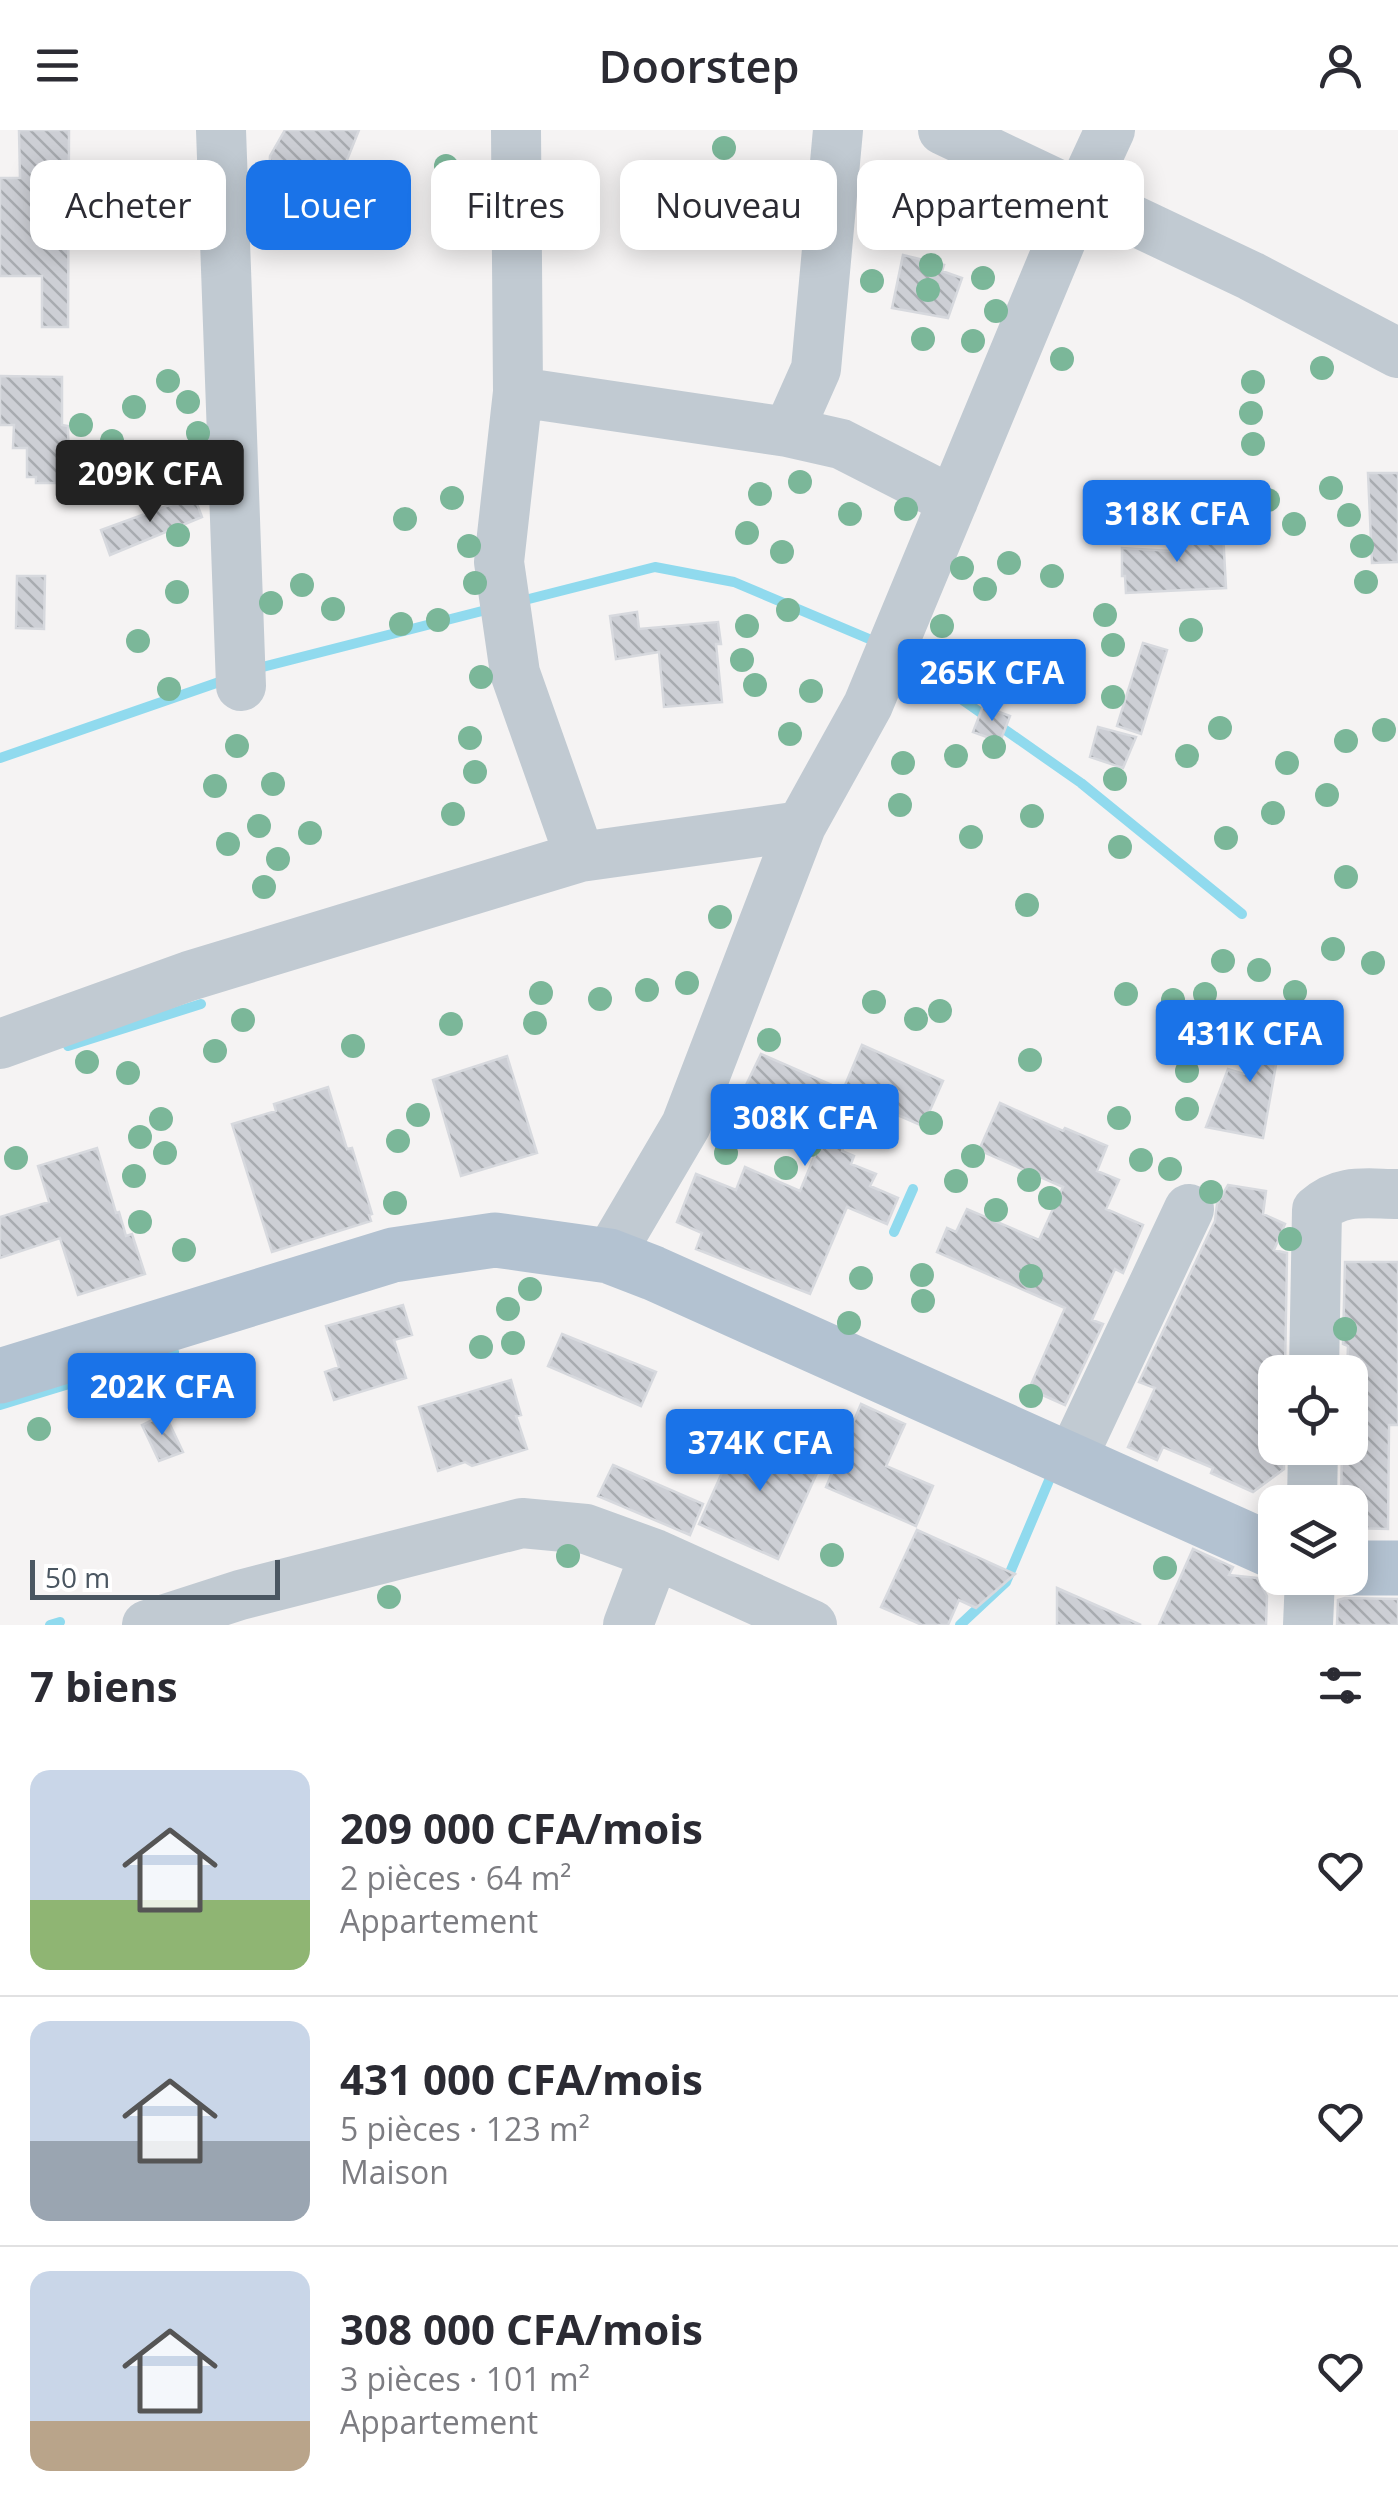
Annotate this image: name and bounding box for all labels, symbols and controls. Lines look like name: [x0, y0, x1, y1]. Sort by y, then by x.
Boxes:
text: Doorstep: [599, 35, 799, 96]
icon: menu: [30, 38, 85, 93]
icon: person: [1313, 38, 1368, 93]
chip: Acheter: [30, 160, 226, 250]
chip: Louer: [246, 160, 411, 250]
chip: Filtres: [431, 160, 600, 250]
chip: Nouveau: [620, 160, 837, 250]
chip: Appartement: [857, 160, 1144, 250]
pin: 209K CFA: [47, 440, 253, 525]
text: 209K CFA: [78, 451, 222, 494]
pin: 318K CFA: [1074, 480, 1280, 565]
text: 318K CFA: [1105, 491, 1249, 534]
pin: 265K CFA: [889, 639, 1095, 724]
text: 265K CFA: [920, 650, 1064, 693]
pin: 431K CFA: [1147, 1000, 1353, 1085]
text: 431K CFA: [1178, 1011, 1322, 1054]
pin: 308K CFA: [702, 1084, 908, 1169]
text: 308K CFA: [733, 1095, 877, 1138]
pin: 202K CFA: [59, 1353, 265, 1438]
map controls: [1258, 1355, 1368, 1595]
button: locate: [1258, 1355, 1368, 1465]
text: 202K CFA: [90, 1364, 234, 1407]
pin: 374K CFA: [657, 1409, 863, 1494]
text: 374K CFA: [688, 1420, 832, 1463]
button: layers: [1258, 1485, 1368, 1595]
scale bar: [30, 1555, 280, 1600]
text: 50 m: [45, 1558, 110, 1596]
text: 7 biens: [30, 1657, 178, 1714]
icon: filters: [1313, 1658, 1368, 1713]
text: 209 000 CFA/mois: [340, 1799, 703, 1856]
icon: home: [110, 1810, 230, 1930]
icon: heart: [1313, 1843, 1368, 1898]
text: 2 pièces · 64 m²: [340, 1856, 571, 1899]
text: Appartement: [340, 1899, 538, 1942]
text: 431 000 CFA/mois: [340, 2050, 703, 2107]
icon: home: [110, 2061, 230, 2181]
icon: heart: [1313, 2094, 1368, 2149]
text: 5 pièces · 123 m²: [340, 2107, 590, 2150]
text: Maison: [340, 2150, 449, 2193]
text: 308 000 CFA/mois: [340, 2300, 703, 2357]
icon: home: [110, 2311, 230, 2431]
icon: heart: [1313, 2344, 1368, 2399]
text: 3 pièces · 101 m²: [340, 2357, 590, 2400]
text: Appartement: [340, 2400, 538, 2443]

